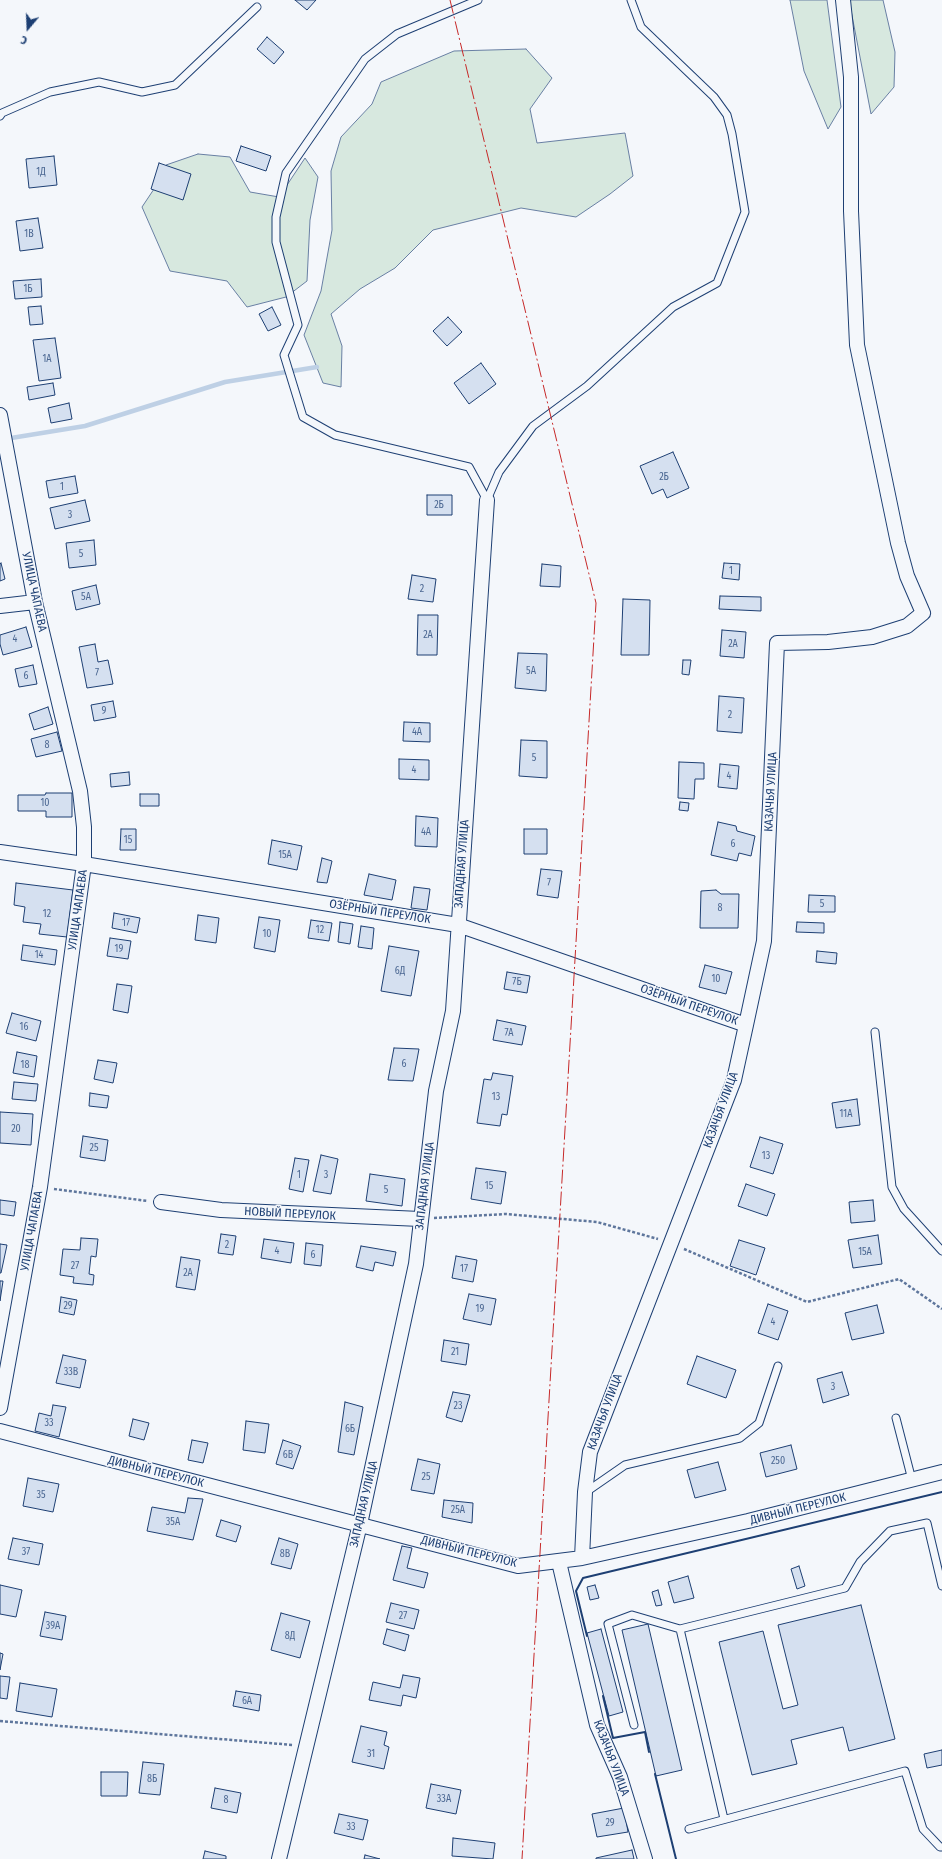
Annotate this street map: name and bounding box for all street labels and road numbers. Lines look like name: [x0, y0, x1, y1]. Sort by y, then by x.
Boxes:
street label: УЛИЦА ЧАПАЕВА: [19, 551, 49, 633]
street label: КАЗАЧЬЯ УЛИЦА: [762, 752, 780, 832]
street label: ЗАПАДНАЯ УЛИЦА: [452, 819, 472, 909]
street label: УЛИЦА ЧАПАЕВА: [65, 869, 91, 951]
street label: ОЗЁРНЫЙ ПЕРЕУЛОК: [328, 897, 432, 927]
street label: ОЗЁРНЫЙ ПЕРЕУЛОК: [638, 982, 740, 1028]
street label: КАЗАЧЬЯ УЛИЦА: [701, 1070, 741, 1150]
street label: ЗАПАДНАЯ УЛИЦА: [412, 1141, 438, 1231]
street label: УЛИЦА ЧАПАЕВА: [18, 1190, 46, 1272]
street label: НОВЫЙ ПЕРЕУЛОК: [244, 1204, 336, 1224]
street label: КАЗАЧЬЯ УЛИЦА: [585, 1372, 625, 1452]
street label: ДИВНЫЙ ПЕРЕУЛОК: [107, 1453, 205, 1491]
street label: ЗАПАДНАЯ УЛИЦА: [347, 1459, 381, 1549]
street label: ДИВНЫЙ ПЕРЕУЛОК: [749, 1490, 847, 1528]
street label: ДИВНЫЙ ПЕРЕУЛОК: [420, 1533, 518, 1571]
street label: КАЗАЧЬЯ УЛИЦА: [590, 1718, 632, 1798]

